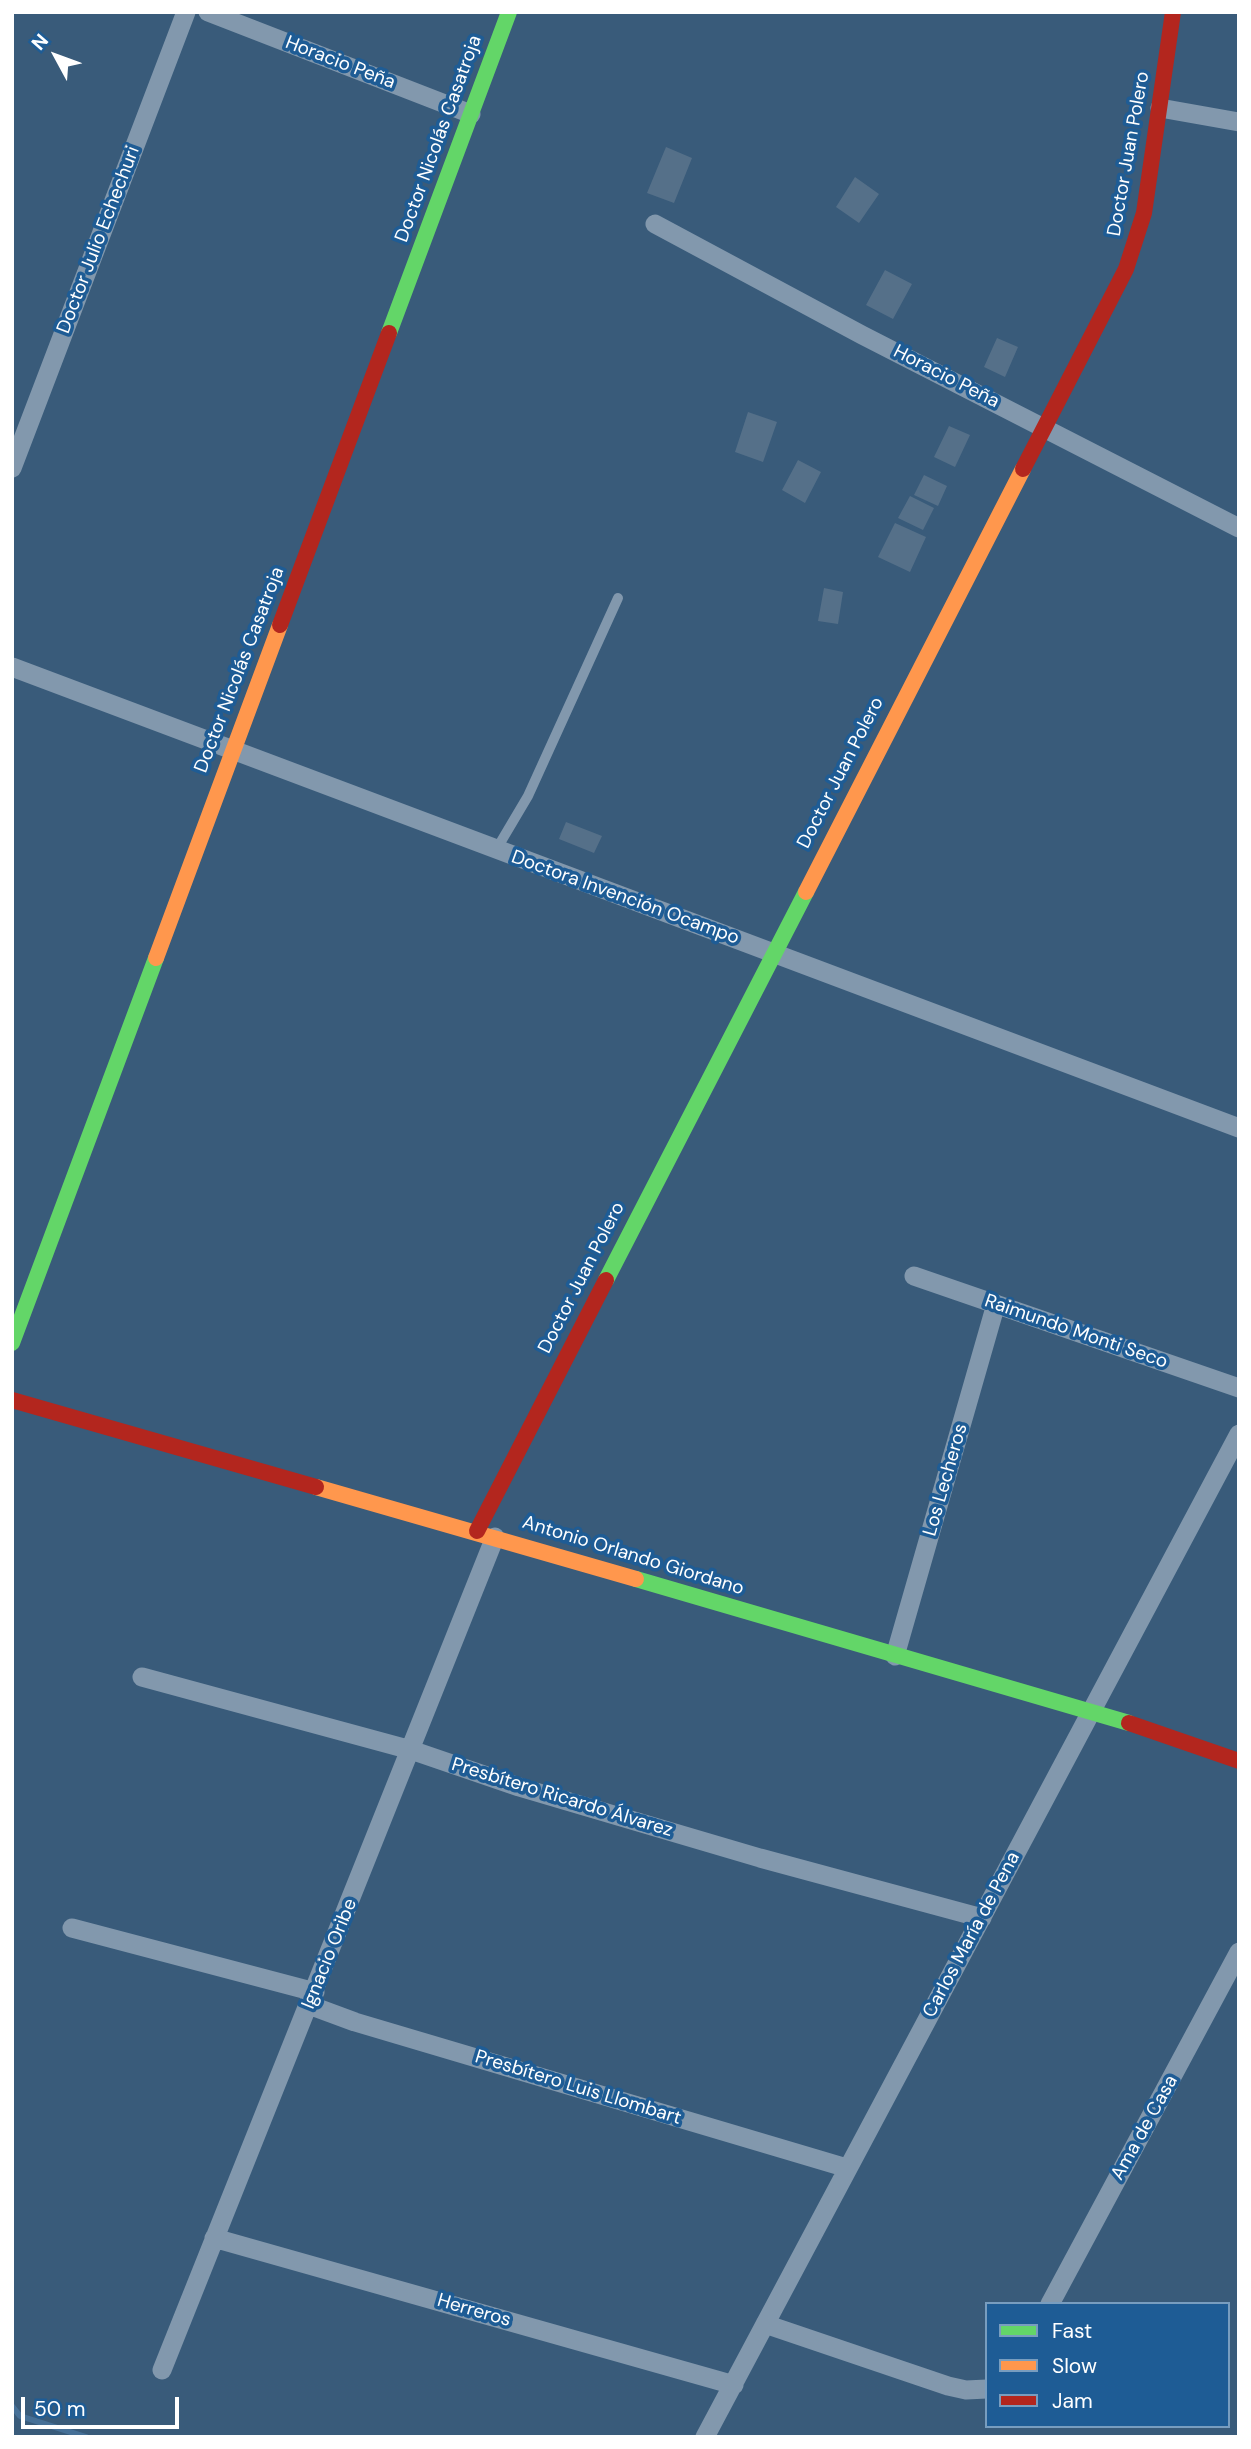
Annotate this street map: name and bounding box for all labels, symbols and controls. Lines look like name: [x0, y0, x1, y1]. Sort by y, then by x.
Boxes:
north arrow: [21, 21, 91, 91]
text: N: [26, 28, 54, 55]
street label: Horacio Peña: [282, 32, 398, 94]
street label: Doctor Nicolás Casatroja: [391, 33, 487, 245]
street label: Doctor Juan Polero: [1103, 70, 1155, 238]
street label: Doctor Julio Echechuri: [53, 143, 145, 337]
street label: Horacio Peña: [889, 341, 1003, 413]
street label: Doctor Nicolás Casatroja: [190, 564, 290, 776]
street label: Doctor Juan Polero: [793, 693, 889, 853]
street label: Doctora Invención Ocampo: [508, 846, 742, 950]
street label: Doctor Juan Polero: [534, 1198, 630, 1358]
street label: Raimundo Monti Seco: [982, 1290, 1170, 1374]
street label: Los Lecheros: [919, 1421, 973, 1539]
street label: Antonio Orlando Giordano: [519, 1511, 747, 1601]
street label: Presbítero Ricardo Álvarez: [449, 1753, 675, 1843]
street label: Carlos María de Pena: [919, 1848, 1025, 2022]
street label: Ignacio Oribe: [298, 1895, 362, 2013]
street label: Presbítero Luis Llombart: [472, 2046, 684, 2130]
street label: Ama de Casa: [1107, 2072, 1183, 2184]
street label: Herreros: [434, 2290, 514, 2332]
legend: [985, 2302, 1230, 2428]
text: Fast: [1052, 2317, 1092, 2345]
text: Slow: [1052, 2352, 1097, 2380]
scale bar: [24, 2382, 182, 2426]
text: Jam: [1052, 2387, 1093, 2415]
text: 50 m: [34, 2395, 85, 2423]

